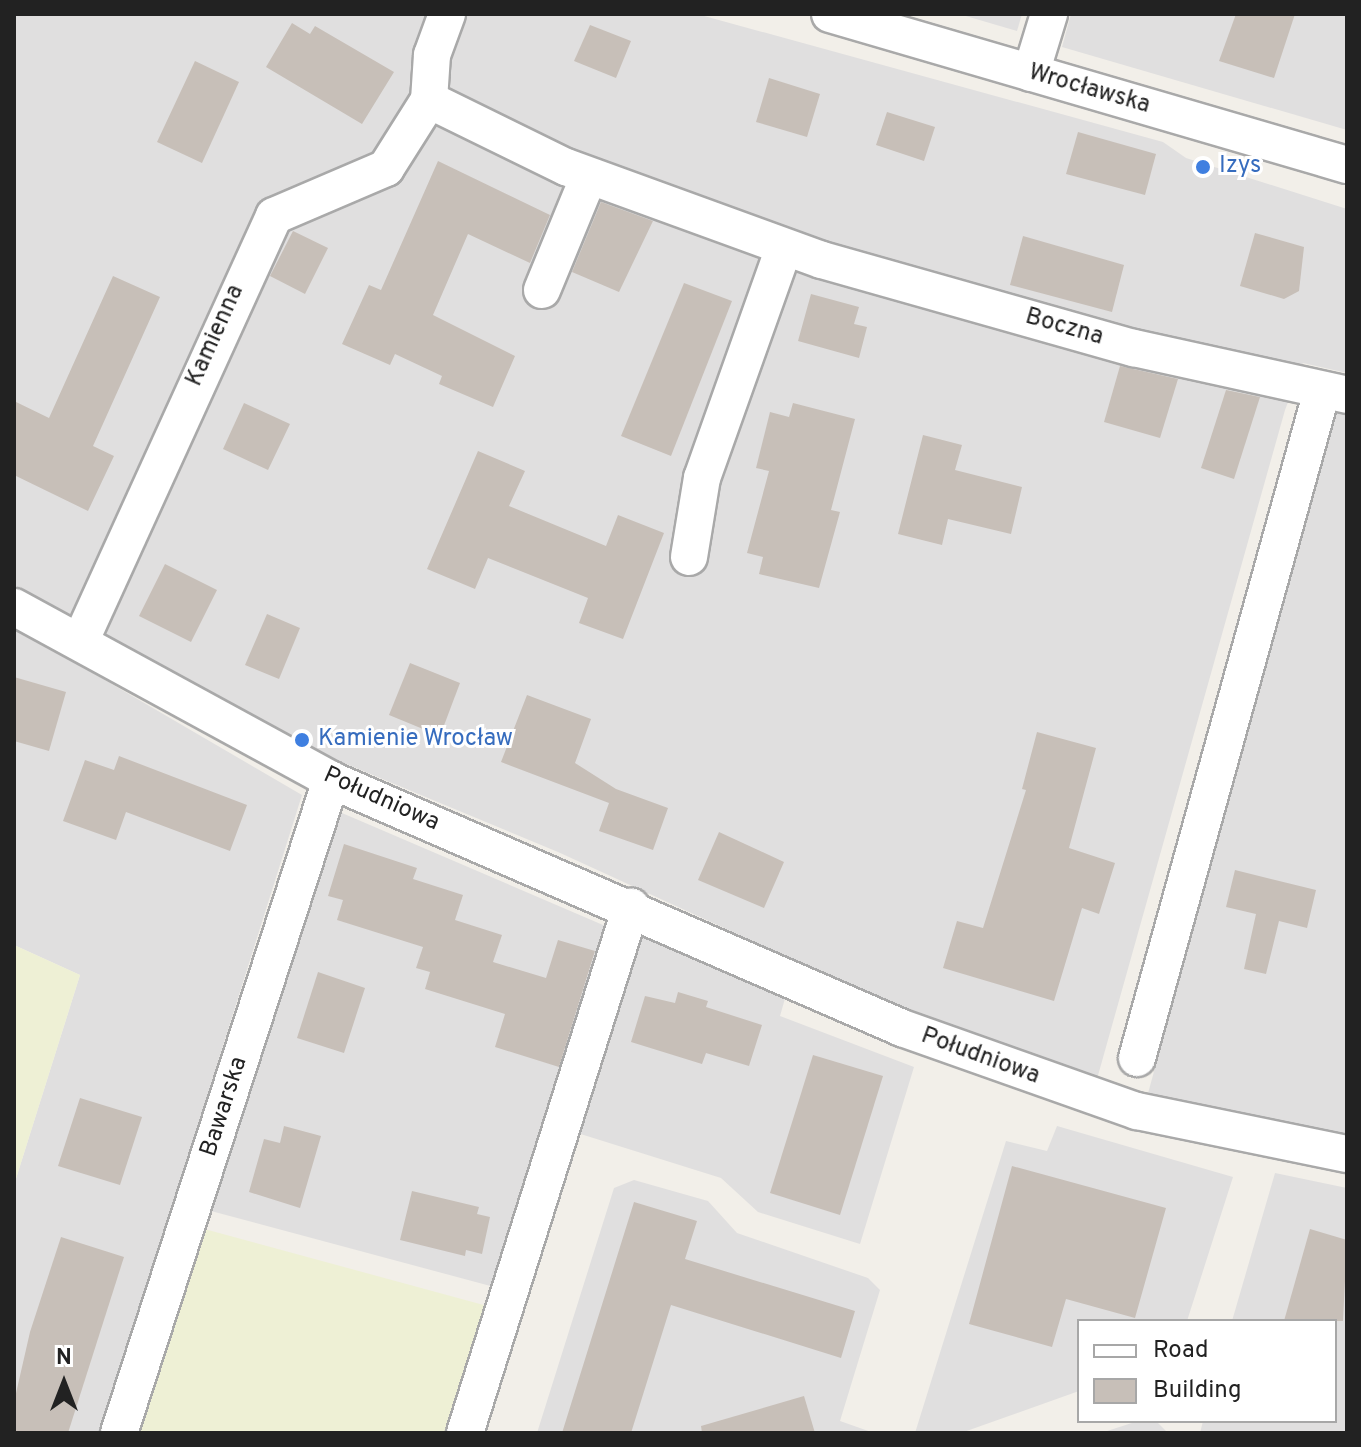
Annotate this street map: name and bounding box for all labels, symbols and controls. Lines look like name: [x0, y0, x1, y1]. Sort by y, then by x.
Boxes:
street label: Wrocławska: [1025, 59, 1153, 121]
place label: Izys: [1219, 153, 1261, 181]
marker: Izys: [1194, 158, 1212, 176]
street label: Kamienna: [181, 281, 251, 391]
street label: Boczna: [1022, 303, 1106, 353]
place label: Kamienie Wrocław: [318, 726, 513, 754]
marker: Kamienie Wrocław: [293, 731, 311, 749]
street label: Południowa: [318, 762, 444, 838]
street label: Południowa: [917, 1022, 1043, 1092]
street label: Bawarska: [195, 1053, 255, 1161]
legend: [1077, 1319, 1337, 1423]
text: Road: [1153, 1336, 1209, 1366]
north arrow: [24, 1343, 104, 1423]
text: N: [56, 1345, 72, 1372]
text: Building: [1153, 1376, 1242, 1406]

